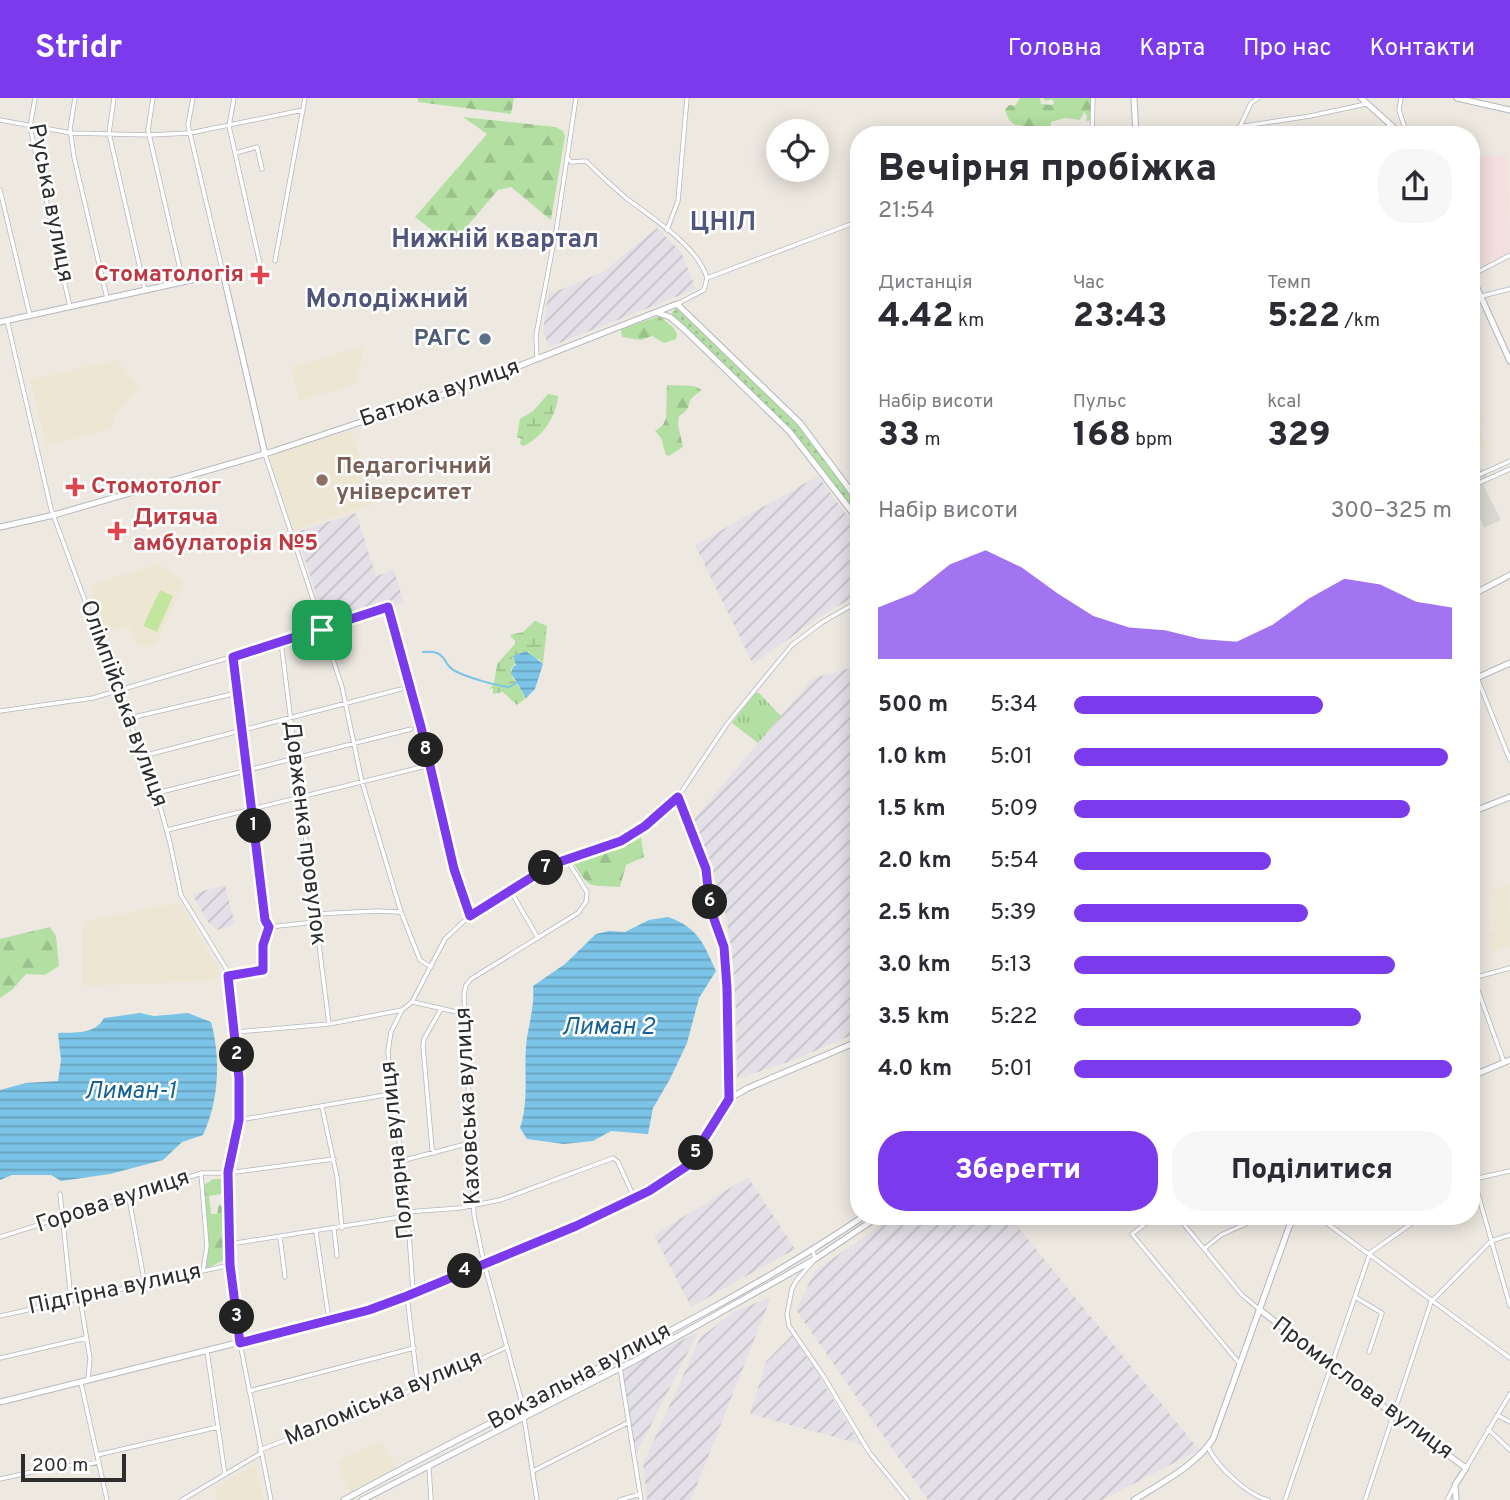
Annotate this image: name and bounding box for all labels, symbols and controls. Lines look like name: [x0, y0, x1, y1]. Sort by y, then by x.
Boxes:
text: Stridr: [35, 28, 122, 70]
text: Головна: [1008, 34, 1101, 64]
text: Карта: [1139, 34, 1205, 64]
text: Про нас: [1243, 34, 1331, 64]
text: Контакти: [1369, 34, 1475, 64]
map controls: [766, 119, 829, 182]
button: locate: [766, 119, 829, 182]
street label: Руська вулиця: [20, 121, 80, 285]
text: Вечірня пробіжка: [878, 146, 1217, 195]
button: share: [1378, 149, 1452, 223]
text: 21:54: [878, 197, 935, 226]
district label: ЦНІЛ: [690, 207, 756, 240]
district label: Нижній квартал: [391, 224, 599, 257]
place label: Стоматологія: [94, 261, 244, 290]
marker: Стоматологія: [250, 265, 270, 285]
text: Дистанція: [878, 271, 973, 295]
text: Час: [1073, 271, 1105, 295]
text: Темп: [1267, 271, 1311, 295]
district label: Молодіжний: [306, 284, 468, 317]
text: 4.42: [878, 295, 954, 339]
text: 23:43: [1073, 295, 1167, 339]
text: 5:22: [1267, 295, 1340, 339]
text: km: [954, 309, 984, 333]
text: /km: [1340, 309, 1380, 333]
place label: РАГС: [414, 325, 471, 354]
marker: РАГС: [477, 331, 493, 347]
street label: Батюка вулиця: [356, 353, 524, 435]
text: Набір висоти: [878, 390, 994, 414]
text: Пульс: [1073, 390, 1127, 414]
text: kcal: [1267, 390, 1301, 414]
text: 33: [878, 414, 920, 458]
text: 168: [1073, 414, 1131, 458]
text: 329: [1267, 414, 1331, 458]
text: m: [920, 428, 941, 452]
text: bpm: [1131, 428, 1173, 452]
place label: Педагогічний університет: [336, 453, 492, 508]
marker: Педагогічний університет: [314, 472, 330, 488]
place label: Стомотолог: [91, 473, 221, 502]
marker: Стомотолог: [65, 477, 85, 497]
text: Набір висоти: [878, 497, 1018, 526]
text: 300–325 m: [1331, 497, 1452, 526]
place label: Дитяча амбулаторія №5: [133, 504, 318, 559]
marker: Дитяча амбулаторія №5: [107, 521, 127, 541]
street label: Олімпійська вулиця: [72, 597, 174, 811]
pin: [292, 600, 352, 660]
icon: arrive: [303, 611, 341, 649]
text: 500 m: [878, 691, 948, 720]
text: 5:34: [990, 691, 1038, 720]
street label: Довженка провулок: [276, 719, 332, 947]
pin: 8: [408, 732, 444, 768]
text: 8: [420, 737, 431, 761]
text: 1.0 km: [878, 743, 947, 772]
text: 5:01: [990, 743, 1033, 772]
text: 1.5 km: [878, 795, 946, 824]
text: 5:09: [990, 795, 1038, 824]
pin: 1: [236, 808, 272, 844]
text: 1: [250, 813, 257, 837]
text: 2.0 km: [878, 847, 952, 876]
text: 5:54: [990, 847, 1038, 876]
pin: 7: [528, 850, 564, 886]
text: 7: [540, 855, 551, 879]
pin: 6: [692, 884, 728, 920]
text: 6: [704, 889, 715, 913]
text: 2.5 km: [878, 899, 951, 928]
text: 5:39: [990, 899, 1037, 928]
text: 3.0 km: [878, 951, 951, 980]
text: 5:13: [990, 951, 1032, 980]
text: 3.5 km: [878, 1003, 950, 1032]
text: 5:22: [990, 1003, 1038, 1032]
street label: Каховська вулиця: [449, 1006, 489, 1206]
water label: Лиман 2: [561, 1013, 656, 1043]
pin: 2: [219, 1038, 254, 1072]
text: 2: [231, 1042, 242, 1066]
text: 4.0 km: [878, 1055, 952, 1084]
text: 5:01: [990, 1055, 1033, 1084]
street label: Полярна вулиця: [374, 1059, 422, 1241]
water label: Лиман-1: [84, 1077, 177, 1107]
button: Зберегти: [878, 1131, 1158, 1211]
button: Поділитися: [1172, 1131, 1452, 1211]
pin: 5: [678, 1136, 714, 1170]
text: 5: [690, 1140, 701, 1164]
street label: Горова вулиця: [33, 1164, 193, 1240]
pin: 4: [448, 1254, 482, 1288]
street label: Підгірна вулиця: [26, 1258, 204, 1322]
text: 4: [458, 1258, 471, 1282]
pin: 3: [219, 1300, 254, 1334]
text: 3: [231, 1304, 242, 1328]
street label: Промислова вулиця: [1266, 1311, 1458, 1467]
street label: Вокзальна вулиця: [484, 1317, 676, 1437]
street label: Маломіська вулиця: [281, 1344, 487, 1454]
scale bar: [21, 1451, 126, 1483]
text: 200 m: [32, 1454, 88, 1478]

